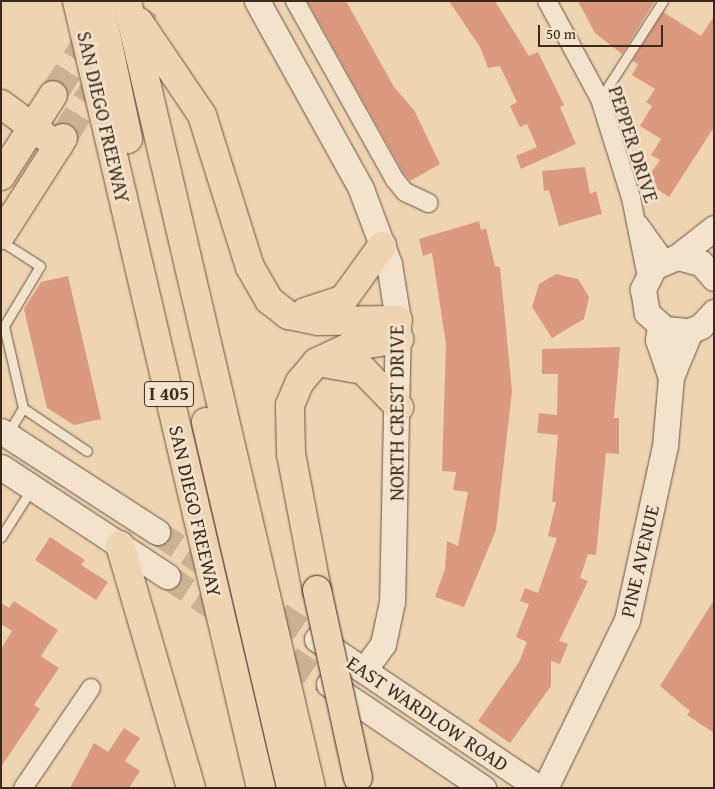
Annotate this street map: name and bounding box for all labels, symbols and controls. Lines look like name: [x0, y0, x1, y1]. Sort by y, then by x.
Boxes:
scale bar: [540, 15, 665, 47]
text: 50 m: [546, 23, 576, 44]
street label: SAN DIEGO FREEWAY: [73, 29, 135, 205]
street label: PEPPER DRIVE: [604, 83, 664, 205]
street label: NORTH CREST DRIVE: [384, 325, 408, 501]
road number: I 405: [143, 378, 195, 410]
street label: SAN DIEGO FREEWAY: [165, 423, 227, 599]
street label: PINE AVENUE: [614, 502, 664, 620]
street label: EAST WARDLOW ROAD: [343, 650, 513, 776]

